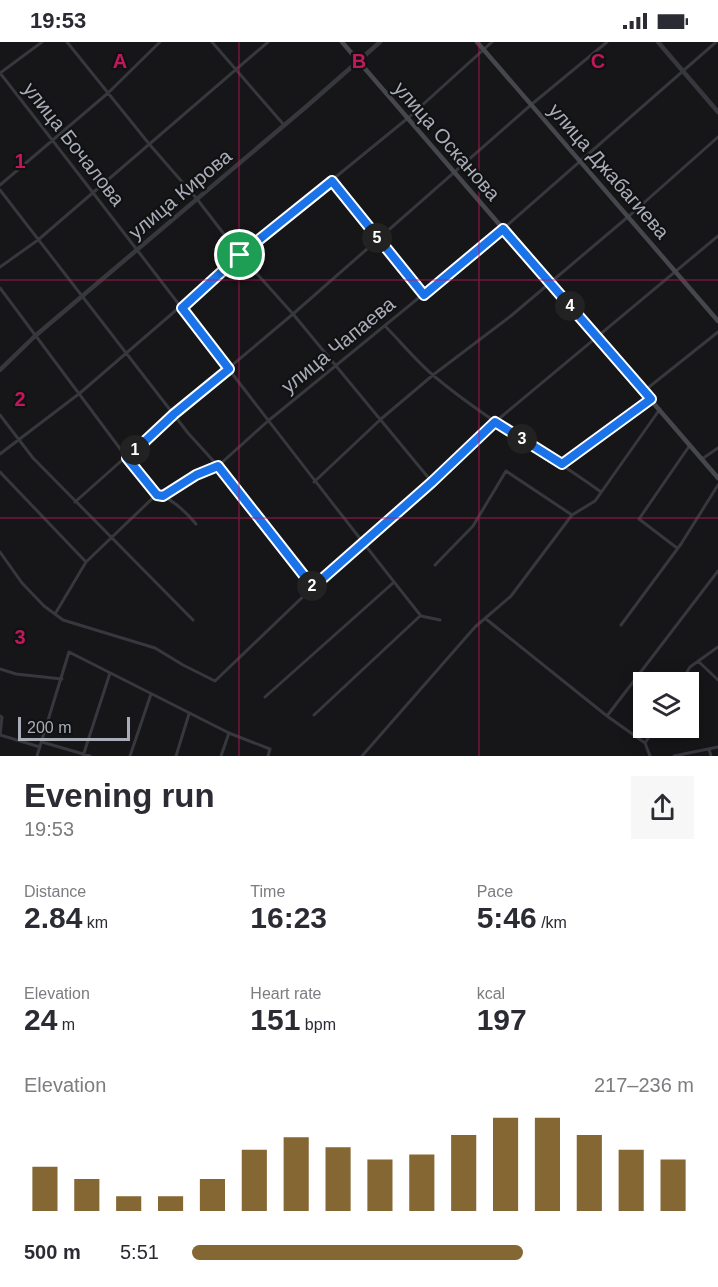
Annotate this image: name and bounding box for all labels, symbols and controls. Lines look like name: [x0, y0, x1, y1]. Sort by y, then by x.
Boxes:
text: 19:53: [30, 8, 86, 33]
text: A: [113, 50, 127, 72]
text: B: [352, 50, 366, 72]
text: C: [591, 50, 605, 72]
street label: улица Осканова: [389, 77, 505, 206]
street label: улица Бочалова: [19, 78, 130, 211]
street label: улица Джабагиева: [544, 99, 674, 244]
street label: улица Кирова: [124, 144, 236, 243]
text: 1: [14, 150, 26, 172]
pin: 5: [362, 223, 392, 253]
pin: [214, 229, 265, 280]
text: 5: [373, 229, 381, 246]
icon: arrive: [223, 238, 256, 271]
pin: 4: [555, 291, 585, 321]
street label: улица Чапаева: [277, 292, 400, 397]
text: 4: [566, 297, 574, 314]
text: 2: [14, 388, 26, 410]
pin: 3: [507, 424, 537, 454]
text: 3: [518, 430, 526, 447]
pin: 1: [120, 435, 150, 465]
text: 1: [131, 441, 139, 458]
pin: 2: [297, 571, 327, 601]
text: 2: [308, 577, 316, 594]
text: 3: [14, 626, 26, 648]
map controls: [633, 672, 699, 738]
button: layers: [633, 672, 699, 738]
scale bar: [18, 714, 130, 742]
text: 200 m: [27, 719, 71, 736]
button: share: [631, 776, 694, 839]
text: Evening run: [24, 777, 215, 814]
text: 19:53: [24, 818, 74, 840]
text: Distance: [24, 883, 86, 900]
text: Time: [250, 883, 285, 900]
text: Pace: [477, 883, 513, 900]
text: 2.84: [24, 901, 82, 934]
text: 16:23: [250, 901, 327, 934]
text: 5:46: [477, 901, 537, 934]
text: km: [82, 914, 108, 931]
text: /km: [537, 914, 567, 931]
text: Elevation: [24, 985, 90, 1002]
text: Heart rate: [250, 985, 321, 1002]
text: kcal: [477, 985, 505, 1002]
text: 24: [24, 1003, 57, 1036]
text: 151: [250, 1003, 300, 1036]
text: 197: [477, 1003, 527, 1036]
text: m: [57, 1016, 75, 1033]
text: bpm: [300, 1016, 336, 1033]
text: Elevation: [24, 1074, 106, 1096]
text: 217–236 m: [594, 1074, 694, 1096]
text: 500 m: [24, 1241, 81, 1263]
text: 5:51: [120, 1241, 159, 1263]

